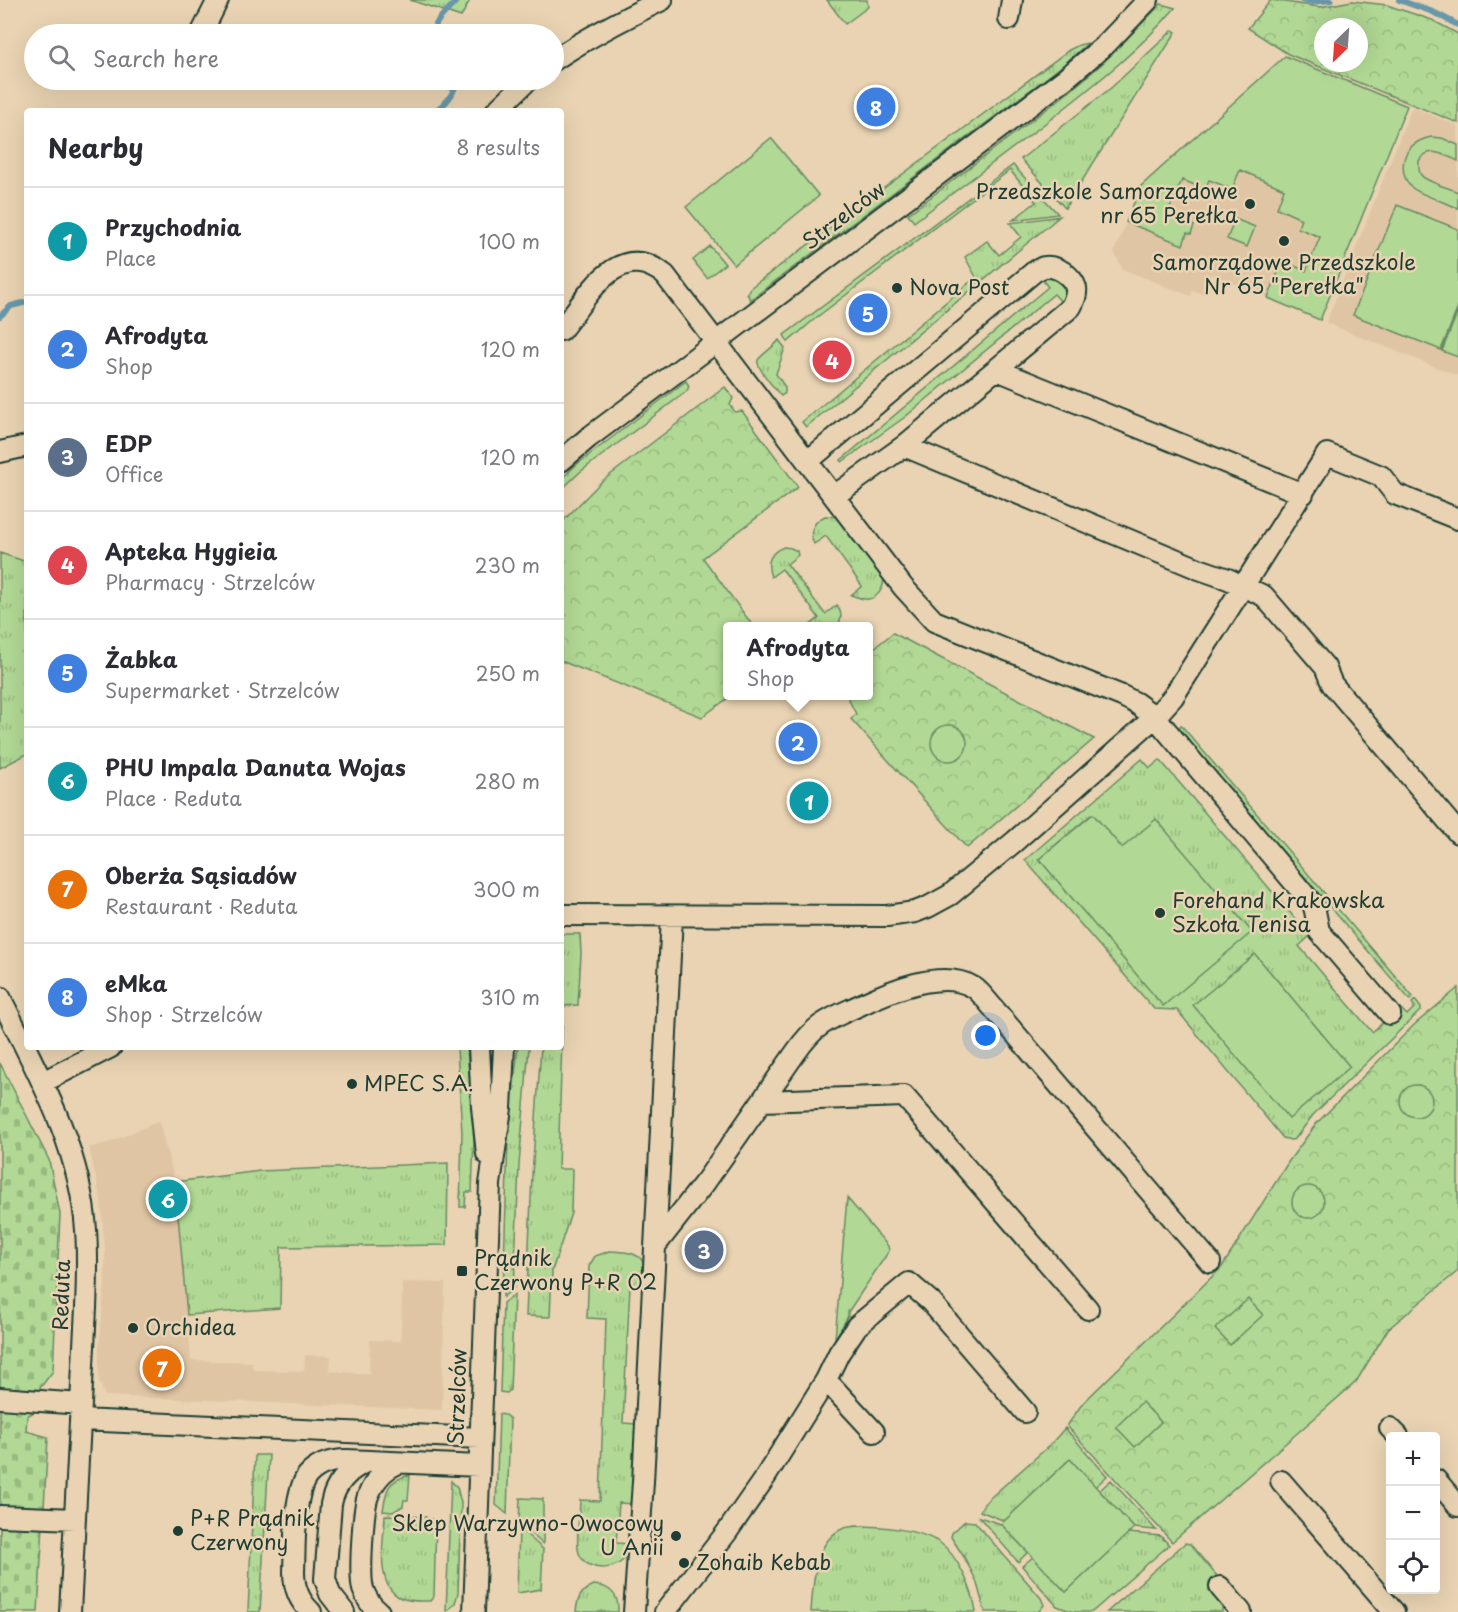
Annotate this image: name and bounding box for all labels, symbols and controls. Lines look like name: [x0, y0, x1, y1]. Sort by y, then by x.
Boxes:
north arrow: [1314, 18, 1368, 72]
search box: [24, 24, 564, 90]
icon: search: [45, 41, 78, 74]
text: Search here: [93, 41, 219, 74]
pin: 8: [856, 84, 896, 130]
text: Nearby: [48, 128, 143, 167]
text: 8 results: [456, 132, 540, 162]
street label: Strzelców: [795, 173, 891, 256]
place label: Przedszkole Samorządowe nr 65 Perełka: [976, 174, 1238, 230]
marker: Przedszkole Samorządowe nr 65 Perełka: [1243, 197, 1257, 211]
text: Przychodnia: [105, 210, 242, 243]
text: 1: [63, 226, 72, 256]
text: 100 m: [479, 226, 540, 256]
marker: Samorządowe Przedszkole Nr 65 "Perełka": [1277, 234, 1291, 248]
text: Place: [105, 243, 156, 273]
place label: Samorządowe Przedszkole Nr 65 "Perełka": [1152, 245, 1416, 301]
place label: Nova Post: [909, 270, 1009, 302]
marker: Nova Post: [890, 281, 904, 295]
pin: 5: [848, 290, 888, 336]
text: Afrodyta: [105, 318, 208, 351]
text: 2: [60, 334, 75, 364]
text: 120 m: [481, 334, 540, 364]
pin: 4: [812, 338, 852, 382]
text: Shop: [105, 351, 153, 381]
text: EDP: [105, 426, 152, 459]
text: 3: [61, 442, 74, 472]
text: 120 m: [481, 442, 540, 472]
text: Office: [105, 459, 163, 489]
text: Apteka Hygieia: [105, 534, 278, 567]
text: 4: [61, 550, 74, 580]
text: 230 m: [475, 550, 540, 580]
text: Pharmacy · Strzelców: [105, 567, 315, 597]
popup: [723, 622, 873, 700]
text: Afrodyta: [747, 630, 850, 663]
text: Żabka: [105, 642, 178, 675]
text: 5: [61, 658, 74, 688]
text: 250 m: [476, 658, 540, 688]
text: Shop: [747, 663, 794, 693]
text: Supermarket · Strzelców: [105, 675, 340, 705]
pin: 2: [778, 720, 818, 764]
text: PHU Impala Danuta Wojas: [105, 750, 406, 783]
text: 6: [60, 766, 75, 796]
text: 280 m: [475, 766, 540, 796]
pin: 1: [790, 778, 828, 824]
text: Place · Reduta: [105, 783, 242, 813]
text: Oberża Sąsiadów: [105, 858, 297, 891]
text: 7: [62, 874, 73, 904]
text: 300 m: [473, 874, 540, 904]
place label: Forehand Krakowska Szkoła Tenisa: [1172, 883, 1385, 939]
text: Restaurant · Reduta: [105, 891, 297, 921]
marker: Forehand Krakowska Szkoła Tenisa: [1153, 906, 1167, 920]
text: eMka: [105, 966, 167, 999]
text: 8: [61, 982, 74, 1012]
text: 310 m: [480, 982, 540, 1012]
text: Shop · Strzelców: [105, 999, 263, 1029]
your location: [971, 1021, 1000, 1050]
place label: MPEC S.A.: [364, 1066, 474, 1098]
marker: MPEC S.A.: [345, 1077, 359, 1091]
pin: 6: [148, 1176, 188, 1222]
pin: 3: [684, 1228, 724, 1272]
place label: Prądnik Czerwony P+R 02: [474, 1241, 657, 1297]
street label: Reduta: [43, 1259, 77, 1331]
marker: Prądnik Czerwony P+R 02: [455, 1264, 469, 1278]
place label: Orchidea: [145, 1310, 237, 1342]
marker: Orchidea: [126, 1321, 140, 1335]
pin: 7: [142, 1346, 182, 1390]
street label: Strzelców: [438, 1348, 474, 1446]
map controls: [1386, 1432, 1440, 1594]
button: +: [1386, 1432, 1440, 1486]
button: −: [1386, 1486, 1440, 1540]
place label: P+R Prądnik Czerwony: [190, 1501, 315, 1557]
place label: Sklep Warzywno-Owocowy U Anii: [392, 1506, 664, 1562]
marker: P+R Prądnik Czerwony: [171, 1524, 185, 1538]
marker: Sklep Warzywno-Owocowy U Anii: [669, 1529, 683, 1543]
button: locate: [1386, 1540, 1440, 1594]
place label: Zohaib Kebab: [696, 1545, 831, 1577]
marker: Zohaib Kebab: [677, 1556, 691, 1570]

